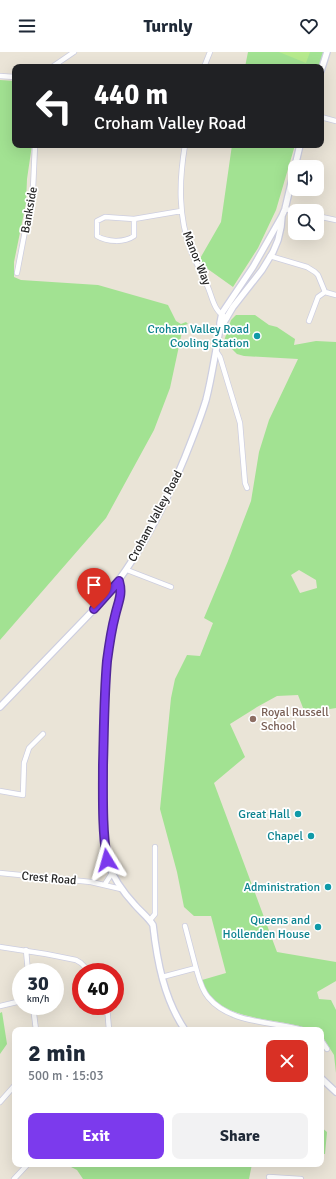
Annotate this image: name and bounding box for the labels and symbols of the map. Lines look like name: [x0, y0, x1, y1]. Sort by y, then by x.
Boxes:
street label: Bankside: [18, 186, 41, 234]
street label: Manor Way: [179, 229, 214, 288]
place label: Croham Valley Road Cooling Station: [147, 322, 249, 351]
marker: Croham Valley Road Cooling Station: [252, 331, 262, 341]
street label: Croham Valley Road: [125, 468, 186, 565]
pin: [77, 568, 111, 609]
place label: Royal Russell School: [261, 705, 329, 734]
marker: Royal Russell School: [248, 714, 258, 724]
place label: Great Hall: [238, 807, 290, 822]
marker: Great Hall: [293, 809, 303, 819]
place label: Chapel: [267, 829, 303, 844]
marker: Chapel: [306, 831, 316, 841]
position arrow: [86, 839, 128, 881]
street label: Crest Road: [21, 869, 77, 888]
place label: Administration: [244, 880, 320, 895]
marker: Administration: [323, 882, 333, 892]
place label: Queens and Hollenden House: [223, 913, 310, 942]
marker: Queens and Hollenden House: [313, 922, 323, 932]
speed limit sign: 40: [72, 963, 124, 1015]

